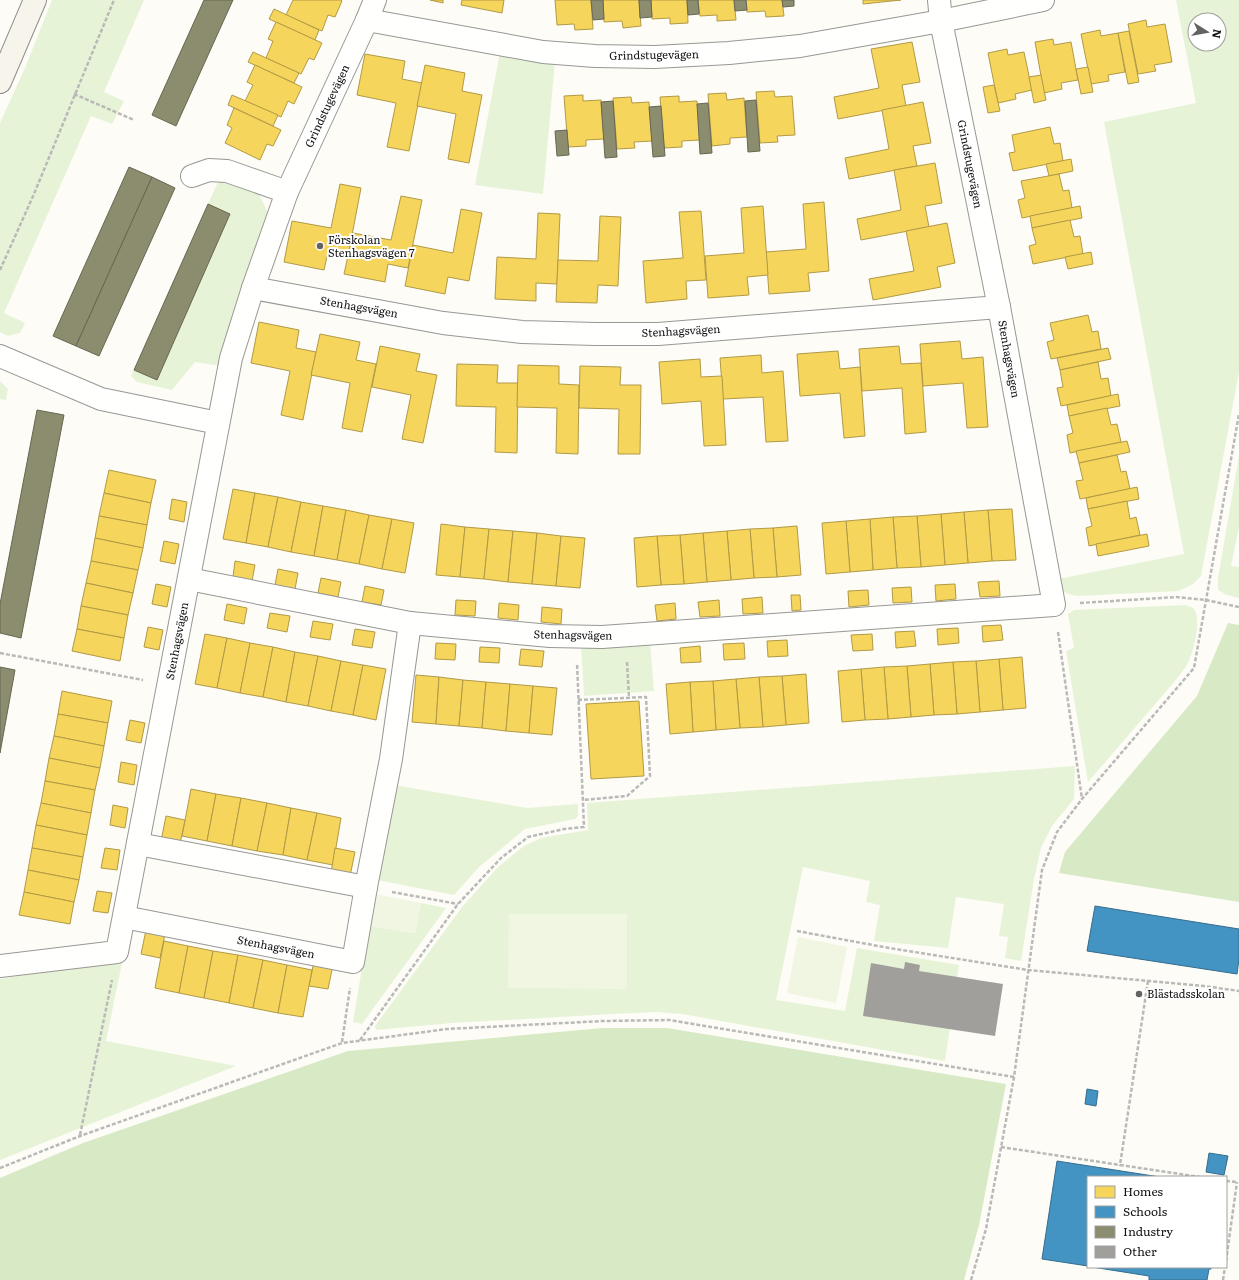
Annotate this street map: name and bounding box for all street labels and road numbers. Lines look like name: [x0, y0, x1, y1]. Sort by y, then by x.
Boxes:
street label: Grindstugevägen: [609, 45, 699, 63]
street label: Grindstugevägen: [300, 62, 352, 150]
street label: Grindstugevägen: [955, 118, 987, 209]
street label: Stenhagsvägen: [319, 291, 399, 321]
street label: Stenhagsvägen: [995, 319, 1025, 399]
street label: Stenhagsvägen: [641, 320, 721, 340]
street label: Stenhagsvägen: [161, 601, 191, 681]
street label: Stenhagsvägen: [533, 625, 613, 643]
street label: Stenhagsvägen: [236, 931, 316, 961]

